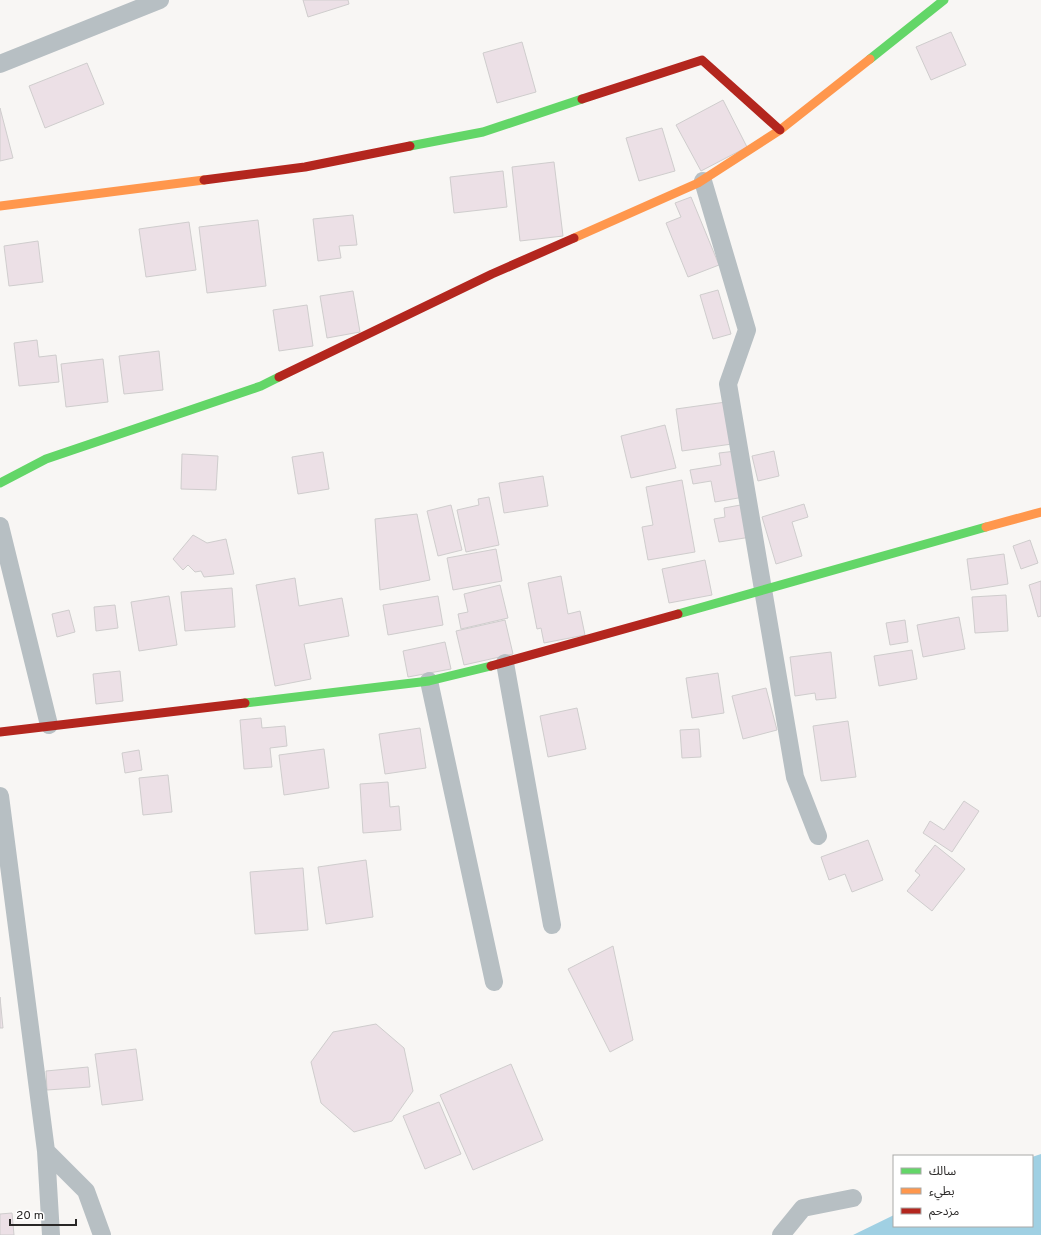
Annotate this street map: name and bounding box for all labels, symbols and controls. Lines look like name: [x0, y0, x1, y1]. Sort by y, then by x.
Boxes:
legend: [893, 1155, 1033, 1227]
text: سالك: [929, 1164, 956, 1180]
text: بطيء: [929, 1184, 955, 1201]
scale bar: [10, 1201, 76, 1227]
text: مزدحم: [929, 1204, 959, 1220]
text: 20 m: [16, 1208, 44, 1224]

